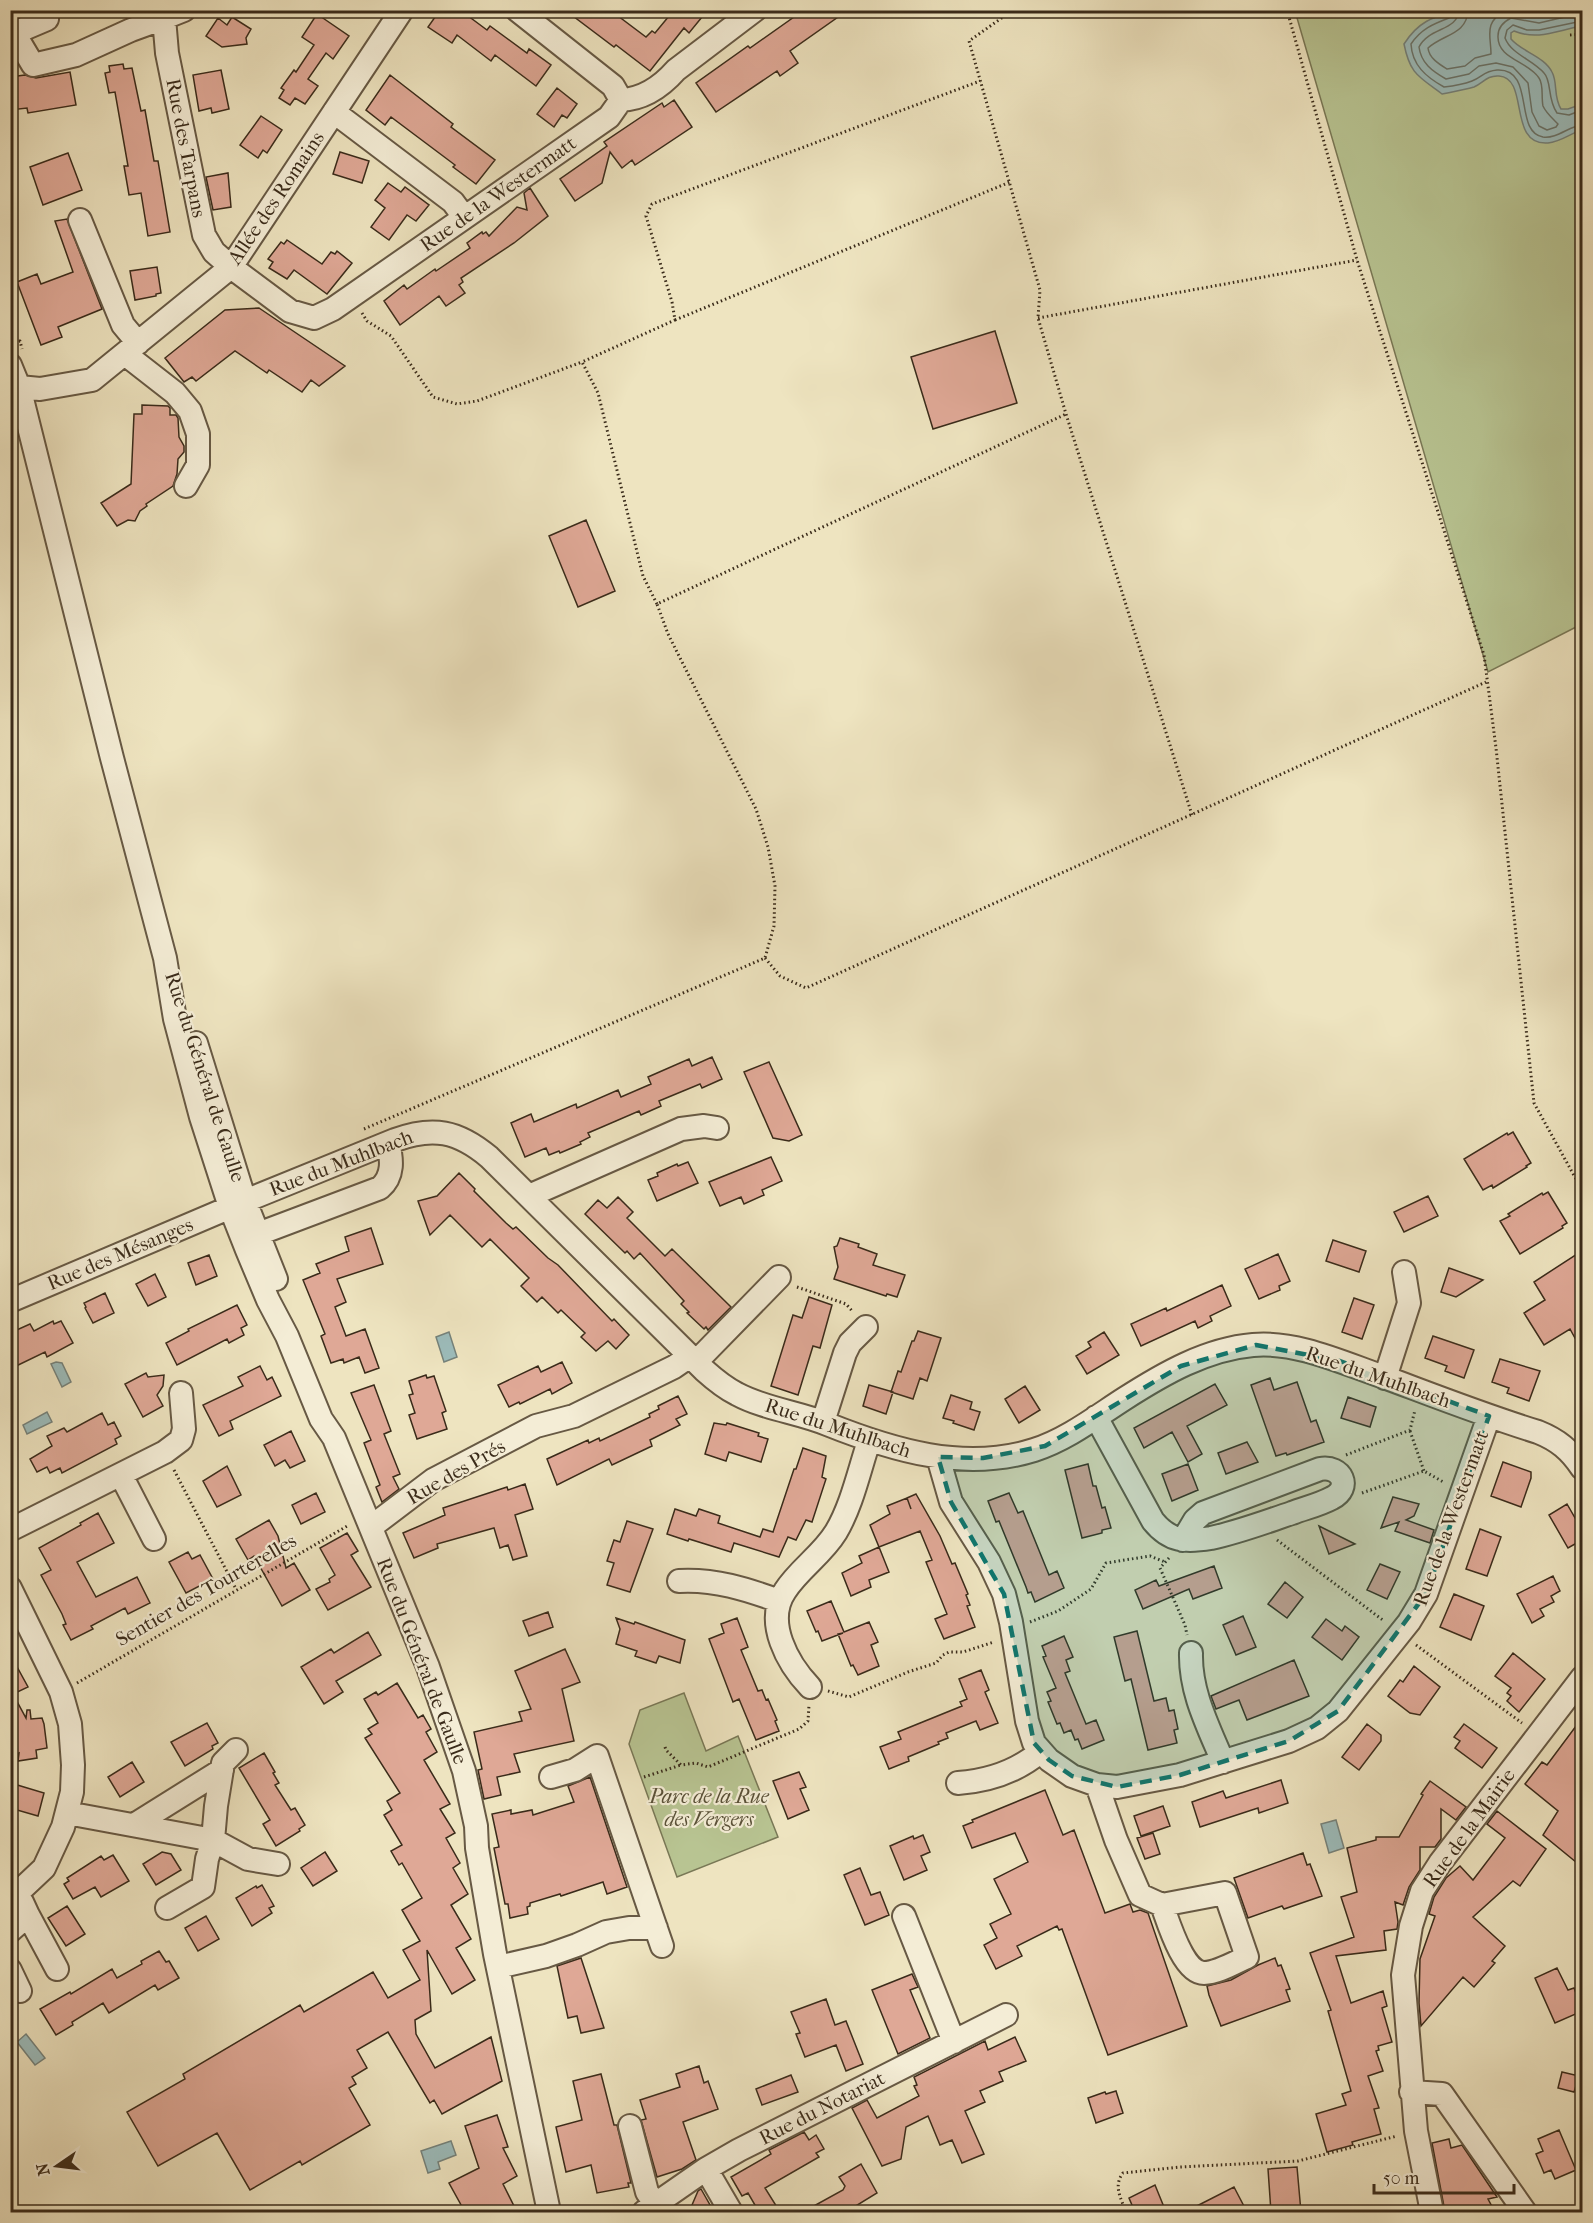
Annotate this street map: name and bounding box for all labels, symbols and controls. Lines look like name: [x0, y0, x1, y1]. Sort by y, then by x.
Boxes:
street label: Rue des Tarpans: [161, 76, 211, 220]
street label: Allée des Romains: [222, 127, 329, 270]
street label: Rue de la Westermatt: [416, 132, 580, 256]
street label: Rue du Général de Gaulle: [160, 969, 250, 1185]
street label: Rue du Muhlbach: [266, 1125, 417, 1201]
street label: Rue des Mésanges: [44, 1213, 196, 1295]
street label: Rue du Muhlbach: [1303, 1341, 1454, 1413]
street label: Rue du Muhlbach: [762, 1394, 914, 1463]
street label: Rue de la Westermatt: [1409, 1427, 1493, 1609]
street label: Rue des Prés: [403, 1435, 509, 1509]
street label: Sentier des Tourterelles: [112, 1529, 300, 1651]
street label: Rue du Général de Gaulle: [372, 1554, 472, 1768]
street label: Rue de la Mairie: [1418, 1764, 1520, 1892]
park label: Parc de la Rue des Vergers: [648, 1785, 770, 1831]
street label: Rue du Notariat: [755, 2066, 889, 2150]
north arrow: [27, 2136, 87, 2196]
scale bar: [1374, 2157, 1514, 2195]
text: N: [32, 2160, 54, 2178]
text: 50 m: [1383, 2168, 1420, 2189]

